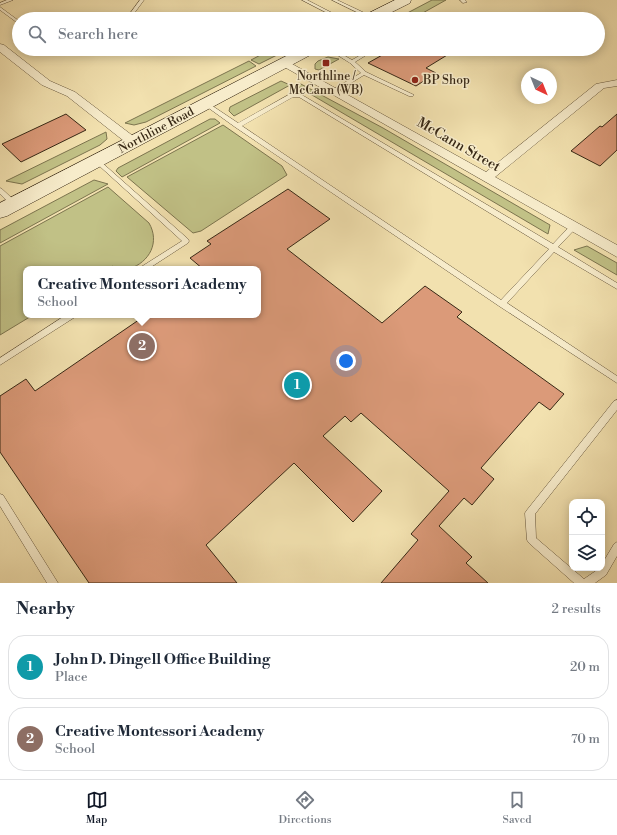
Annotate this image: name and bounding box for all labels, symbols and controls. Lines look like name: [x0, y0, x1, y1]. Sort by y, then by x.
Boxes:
search box: [12, 12, 605, 56]
icon: search: [26, 23, 48, 45]
text: Search here: [58, 25, 138, 44]
marker: Northline / McCann (WB): [321, 58, 331, 68]
north arrow: [521, 68, 557, 104]
place label: Northline / McCann (WB): [289, 69, 363, 98]
place label: BP Shop: [422, 73, 470, 88]
marker: BP Shop: [410, 75, 420, 85]
street label: Northline Road: [116, 104, 197, 157]
street label: McCann Street: [413, 114, 504, 176]
popup: [23, 266, 261, 318]
text: Creative Montessori Academy: [37, 275, 247, 294]
text: School: [37, 294, 78, 310]
pin: 2: [129, 331, 155, 361]
your location: [336, 351, 356, 371]
pin: 1: [284, 370, 310, 400]
map controls: [569, 499, 605, 571]
button: locate: [569, 499, 605, 535]
button: layers: [569, 535, 605, 571]
text: Nearby: [16, 598, 75, 620]
text: 2 results: [552, 601, 601, 617]
text: John D. Dingell Office Building: [55, 650, 270, 669]
text: 1: [27, 659, 33, 675]
text: 20 m: [570, 659, 600, 675]
text: Place: [55, 669, 87, 685]
text: Creative Montessori Academy: [55, 722, 264, 741]
text: 2: [26, 731, 34, 747]
text: 70 m: [571, 731, 600, 747]
text: School: [55, 741, 95, 757]
tab: Map: [86, 789, 108, 827]
tab: Directions: [279, 789, 332, 827]
tab: Saved: [503, 789, 531, 827]

